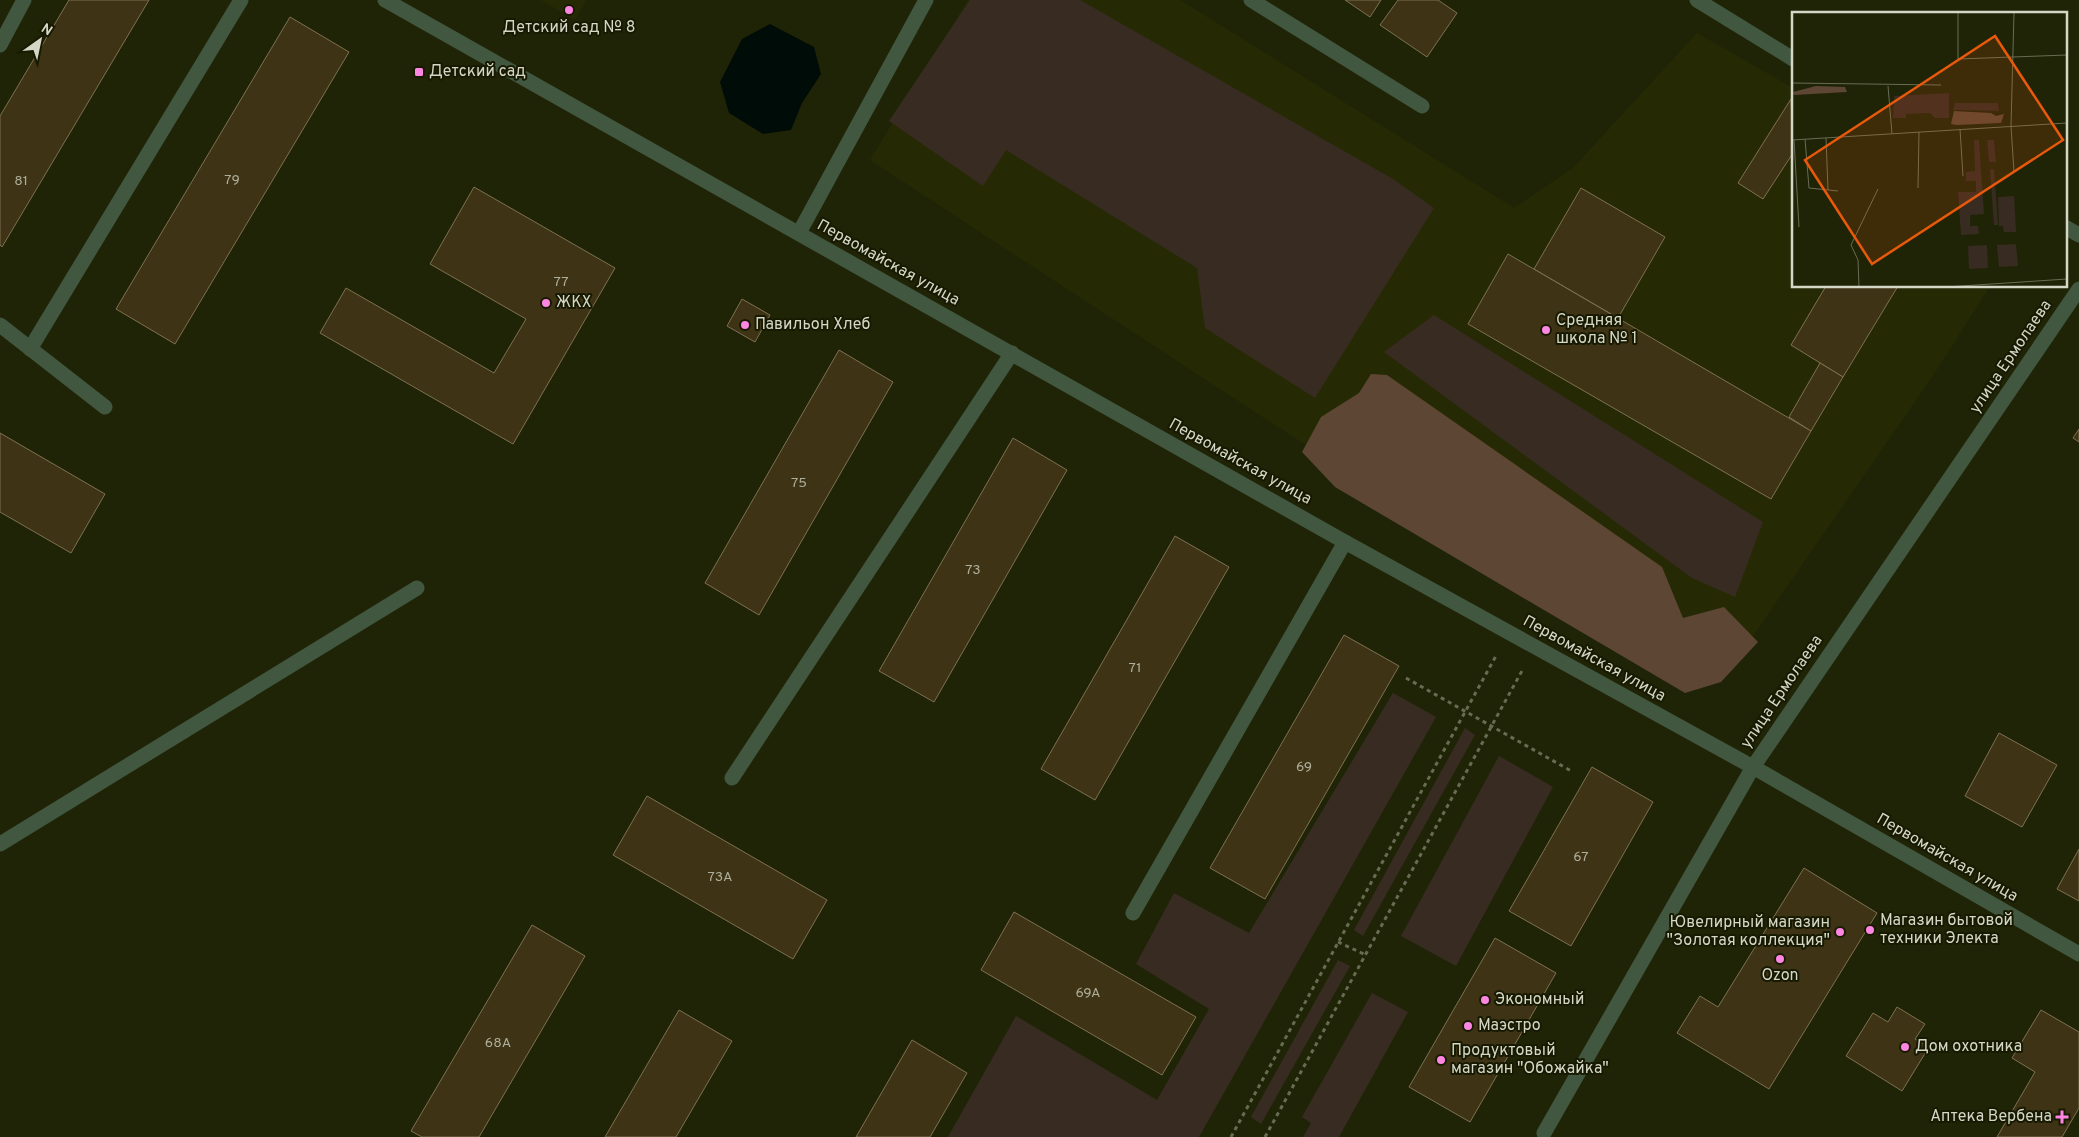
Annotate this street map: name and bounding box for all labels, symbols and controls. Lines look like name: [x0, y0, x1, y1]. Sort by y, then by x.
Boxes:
marker: Детский сад № 8: [563, 4, 575, 16]
inset map: [1792, 12, 2066, 288]
north arrow: [15, 15, 65, 65]
place label: Детский сад № 8: [503, 18, 635, 38]
text: N: [37, 20, 55, 40]
place label: Детский сад: [429, 62, 526, 82]
marker: Детский сад: [413, 66, 425, 78]
house number: 79: [224, 172, 240, 189]
house number: 81: [14, 173, 28, 190]
street label: Первомайская улица: [813, 215, 963, 311]
house number: 77: [553, 274, 569, 291]
place label: ЖКХ: [556, 293, 591, 313]
street label: улица Ермолаева: [1966, 296, 2056, 418]
marker: ЖКХ: [540, 297, 552, 309]
place label: Средняя школа № 1: [1556, 311, 1637, 349]
place label: Павильон Хлеб: [755, 315, 870, 335]
marker: Павильон Хлеб: [739, 319, 751, 331]
marker: Средняя школа № 1: [1540, 324, 1552, 336]
street label: Первомайская улица: [1165, 414, 1315, 510]
house number: 75: [791, 475, 807, 492]
house number: 73: [965, 562, 981, 579]
street label: Первомайская улица: [1519, 611, 1669, 707]
street label: улица Ермолаева: [1737, 631, 1827, 753]
house number: 71: [1129, 660, 1141, 677]
house number: 69: [1296, 759, 1312, 776]
street label: Первомайская улица: [1873, 809, 2021, 907]
house number: 67: [1573, 849, 1589, 866]
house number: 73А: [708, 869, 732, 886]
place label: Магазин бытовой техники Электа: [1880, 911, 2013, 949]
place label: Ювелирный магазин "Золотая коллекция": [1667, 913, 1830, 951]
marker: Магазин бытовой техники Электа: [1864, 924, 1876, 936]
marker: Ювелирный магазин "Золотая коллекция": [1834, 926, 1846, 938]
marker: Ozon: [1774, 953, 1786, 965]
place label: Ozon: [1761, 966, 1799, 986]
house number: 69А: [1075, 985, 1101, 1002]
place label: Экономный: [1495, 990, 1584, 1010]
marker: Экономный: [1479, 994, 1491, 1006]
place label: Маэстро: [1478, 1016, 1541, 1036]
marker: Маэстро: [1462, 1020, 1474, 1032]
house number: 68А: [485, 1035, 511, 1052]
place label: Дом охотника: [1915, 1037, 2022, 1057]
place label: Продуктовый магазин "Обожайка": [1451, 1041, 1609, 1079]
marker: Дом охотника: [1899, 1041, 1911, 1053]
marker: Продуктовый магазин "Обожайка": [1435, 1054, 1447, 1066]
place label: Аптека Вербена: [1930, 1107, 2052, 1127]
marker: Аптека Вербена: [2056, 1111, 2068, 1123]

